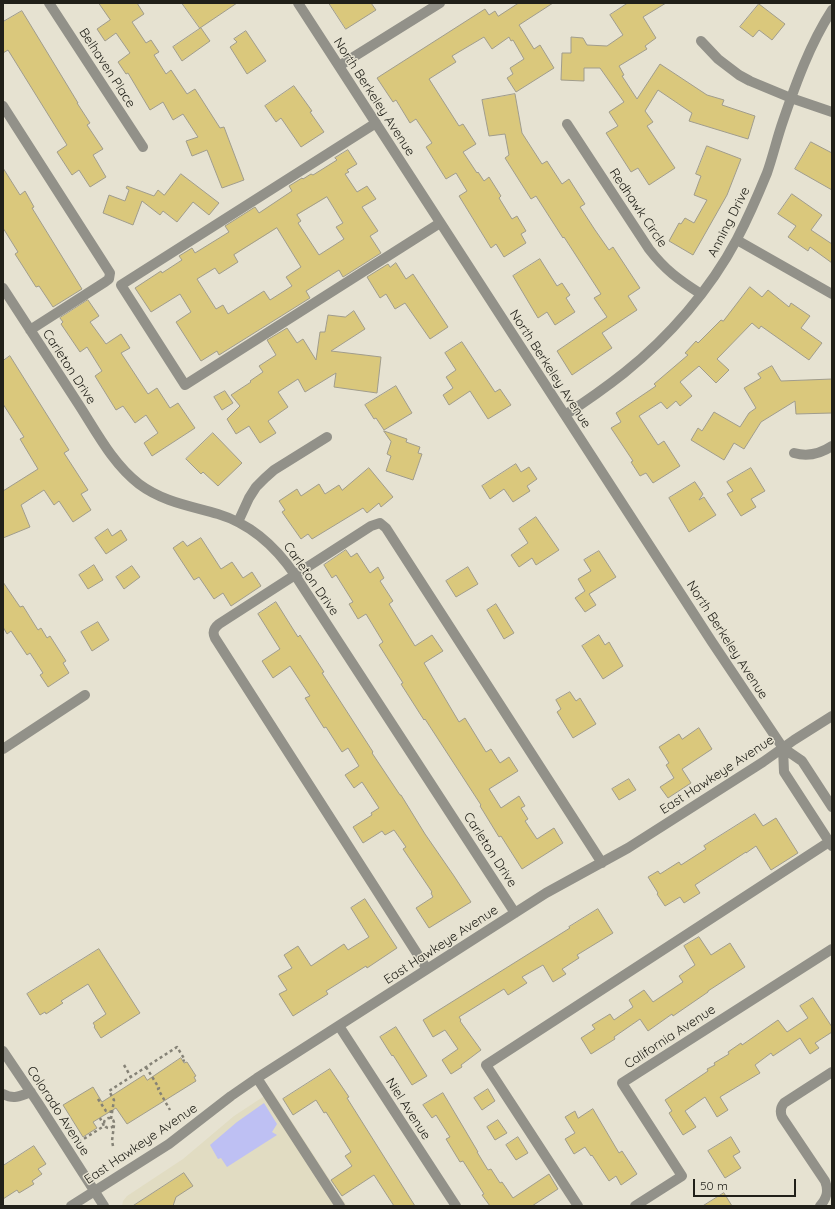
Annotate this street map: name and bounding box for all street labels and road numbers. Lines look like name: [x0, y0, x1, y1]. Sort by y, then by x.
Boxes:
street label: Belhaven Place: [75, 25, 139, 111]
street label: North Berkeley Avenue: [330, 35, 418, 159]
street label: Redhawk Circle: [606, 165, 670, 251]
street label: Anning Drive: [705, 184, 753, 260]
street label: North Berkeley Avenue: [506, 307, 594, 431]
street label: Carleton Drive: [39, 327, 99, 407]
street label: Carleton Drive: [280, 539, 342, 619]
street label: North Berkeley Avenue: [683, 578, 771, 702]
street label: East Hawkeye Avenue: [657, 732, 777, 818]
street label: Carleton Drive: [460, 810, 520, 890]
street label: East Hawkeye Avenue: [381, 902, 501, 988]
street label: California Avenue: [622, 1002, 718, 1072]
street label: Colorado Avenue: [23, 1063, 93, 1159]
street label: Niel Avenue: [382, 1075, 434, 1143]
street label: East Hawkeye Avenue: [82, 1100, 200, 1188]

